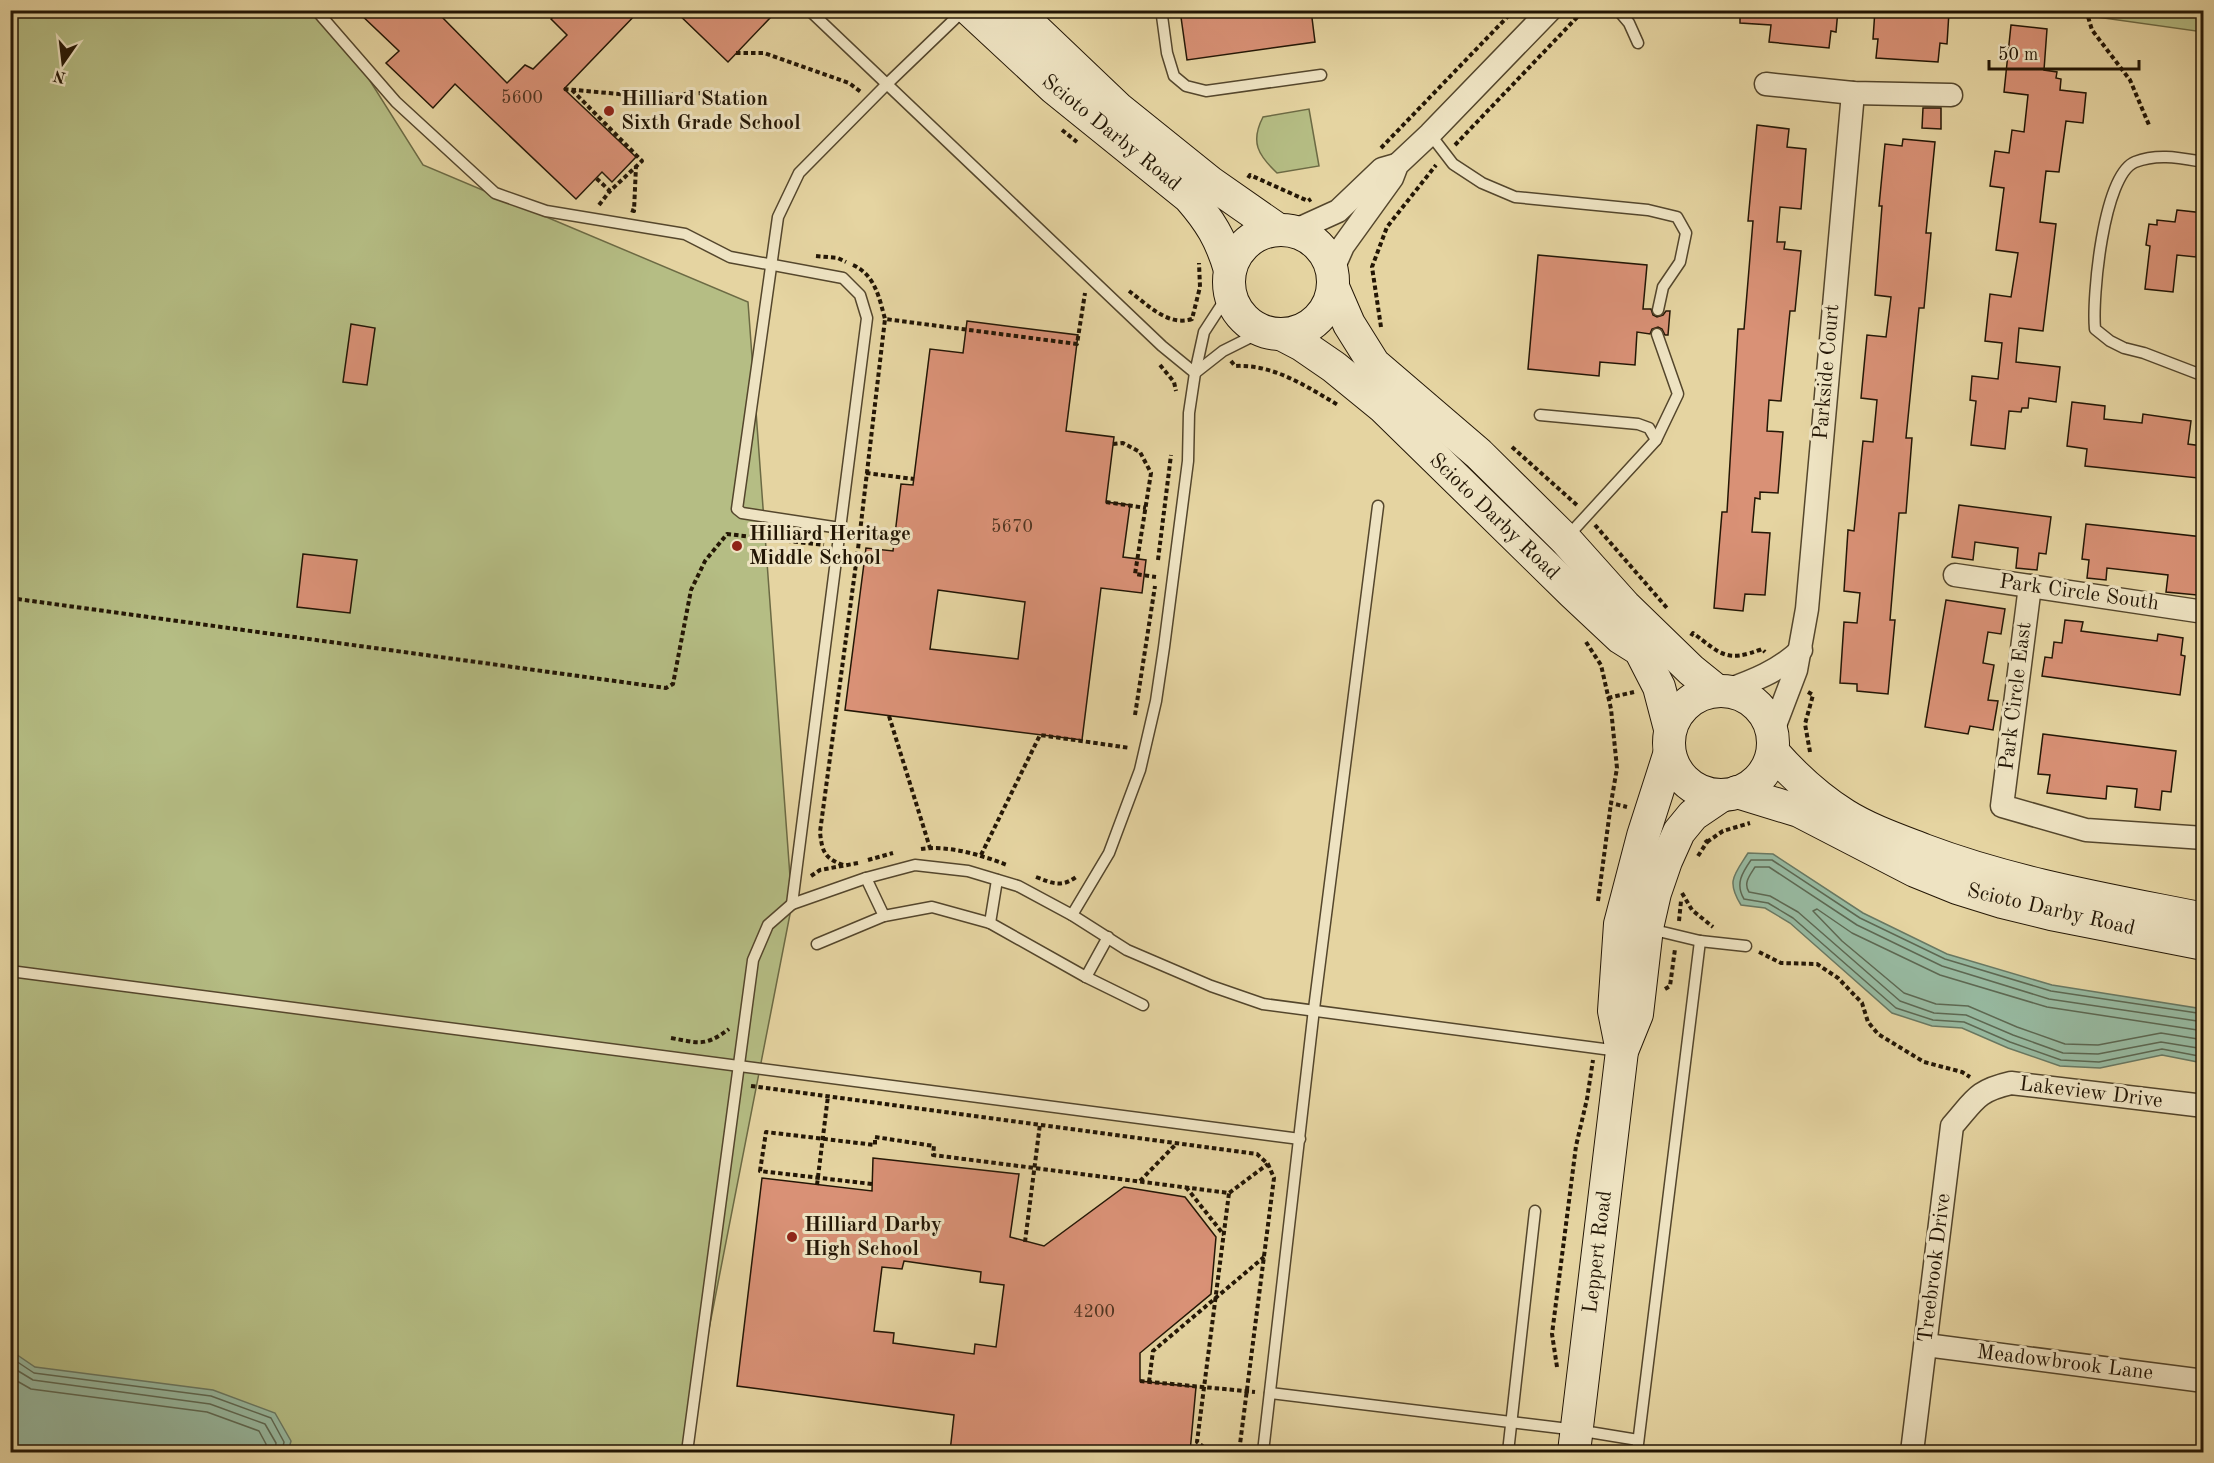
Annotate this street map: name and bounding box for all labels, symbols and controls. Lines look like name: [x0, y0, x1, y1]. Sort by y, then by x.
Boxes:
north arrow: [33, 33, 93, 93]
scale bar: [1989, 33, 2139, 71]
text: 50 m: [1998, 46, 2038, 64]
text: N: [51, 66, 68, 85]
street label: Scioto Darby Road: [1038, 71, 1184, 195]
house number: 5600: [501, 89, 543, 107]
place label: Hilliard Station Sixth Grade School: [621, 89, 801, 134]
marker: Hilliard Station Sixth Grade School: [602, 104, 616, 118]
street label: Parkside Court: [1811, 303, 1843, 441]
street label: Scioto Darby Road: [1425, 450, 1563, 584]
house number: 5670: [991, 518, 1033, 536]
place label: Hilliard Heritage Middle School: [749, 524, 911, 569]
marker: Hilliard Heritage Middle School: [730, 539, 744, 553]
street label: Park Circle South: [1998, 571, 2160, 615]
street label: Park Circle East: [1996, 621, 2036, 771]
street label: Scioto Darby Road: [1965, 880, 2137, 940]
street label: Lakeview Drive: [2018, 1074, 2164, 1112]
street label: Leppert Road: [1580, 1189, 1616, 1315]
street label: Treebrook Drive: [1915, 1192, 1955, 1344]
place label: Hilliard Darby High School: [804, 1215, 942, 1260]
marker: Hilliard Darby High School: [785, 1230, 799, 1244]
house number: 4200: [1073, 1303, 1115, 1321]
street label: Meadowbrook Lane: [1976, 1342, 2154, 1384]

